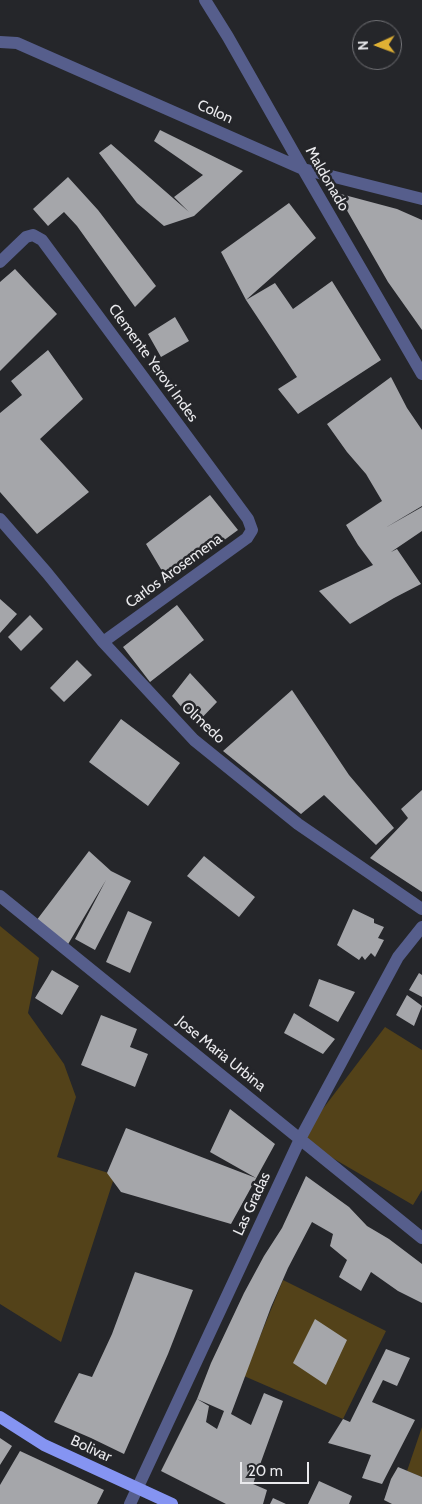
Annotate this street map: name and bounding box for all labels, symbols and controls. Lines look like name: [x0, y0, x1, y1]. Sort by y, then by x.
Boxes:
north arrow: [352, 20, 402, 70]
text: N: [354, 40, 372, 51]
street label: Colon: [194, 96, 236, 128]
street label: Maldonado: [301, 144, 353, 214]
street label: Clemente Yerovi Indes: [104, 301, 202, 425]
street label: Carlos Arosemena: [122, 530, 226, 612]
street label: Olmedo: [178, 699, 228, 747]
street label: Jose Maria Urbina: [173, 1013, 269, 1095]
street label: Las Gradas: [230, 1169, 274, 1239]
street label: Bolivar: [68, 1432, 114, 1466]
scale bar: [242, 1452, 311, 1484]
text: 20 m: [248, 1462, 283, 1480]

